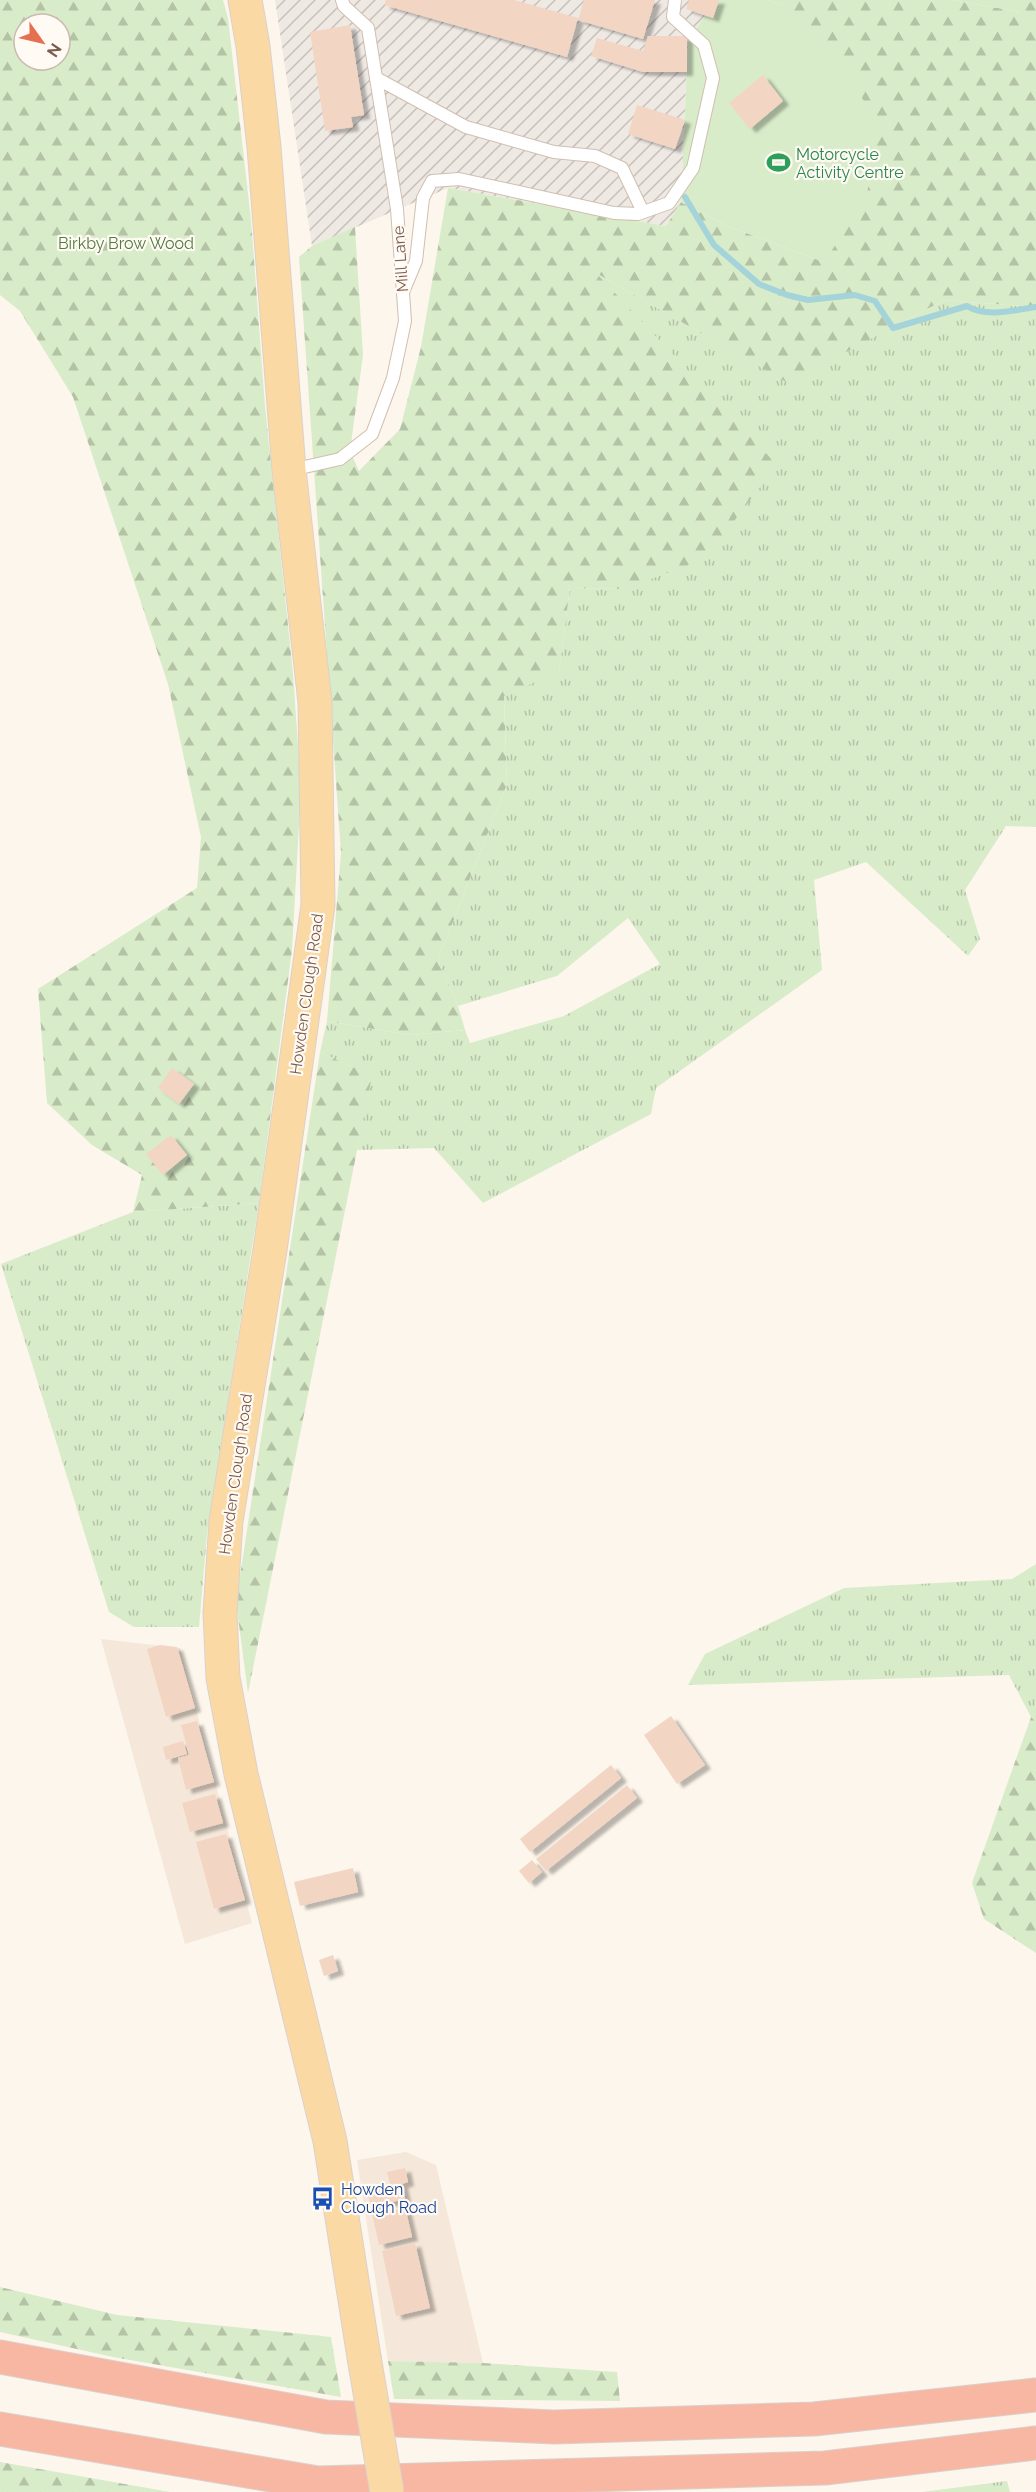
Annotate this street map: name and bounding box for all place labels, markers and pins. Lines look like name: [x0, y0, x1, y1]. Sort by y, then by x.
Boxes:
place label: Motorcycle Activity Centre: [796, 145, 904, 182]
sports icon: Motorcycle Activity Centre: [765, 150, 791, 176]
place label: Howden Clough Road: [341, 2180, 437, 2217]
bus stop icon: Howden Clough Road: [310, 2185, 336, 2211]

